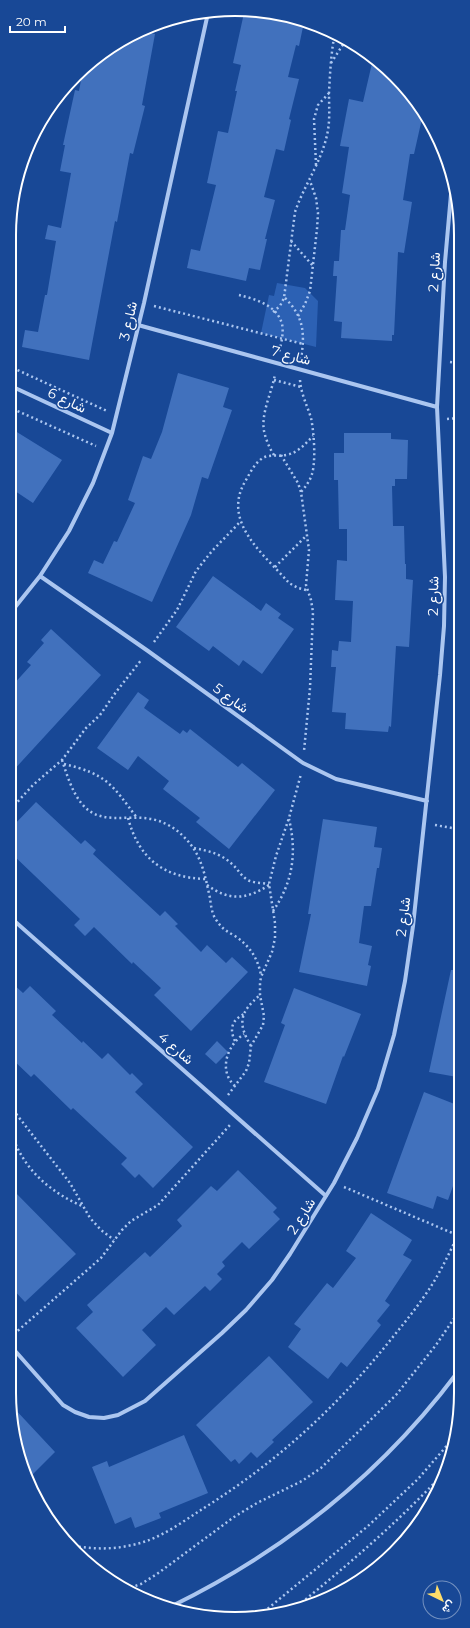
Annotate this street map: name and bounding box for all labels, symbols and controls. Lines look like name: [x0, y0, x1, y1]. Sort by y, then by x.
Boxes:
scale bar: [10, 8, 65, 34]
text: 20 m: [16, 14, 47, 29]
street label: شارع 2: [424, 252, 446, 292]
street label: شارع 3: [115, 300, 143, 343]
street label: شارع 7: [269, 341, 313, 371]
street label: شارع 6: [44, 383, 89, 418]
street label: شارع 2: [424, 576, 444, 616]
street label: شارع 5: [208, 679, 252, 719]
street label: شارع 2: [392, 896, 416, 938]
street label: شارع 4: [153, 1028, 197, 1070]
street label: شارع 2: [283, 1194, 321, 1239]
north arrow: [422, 1580, 462, 1620]
text: ش: [439, 1598, 458, 1617]

